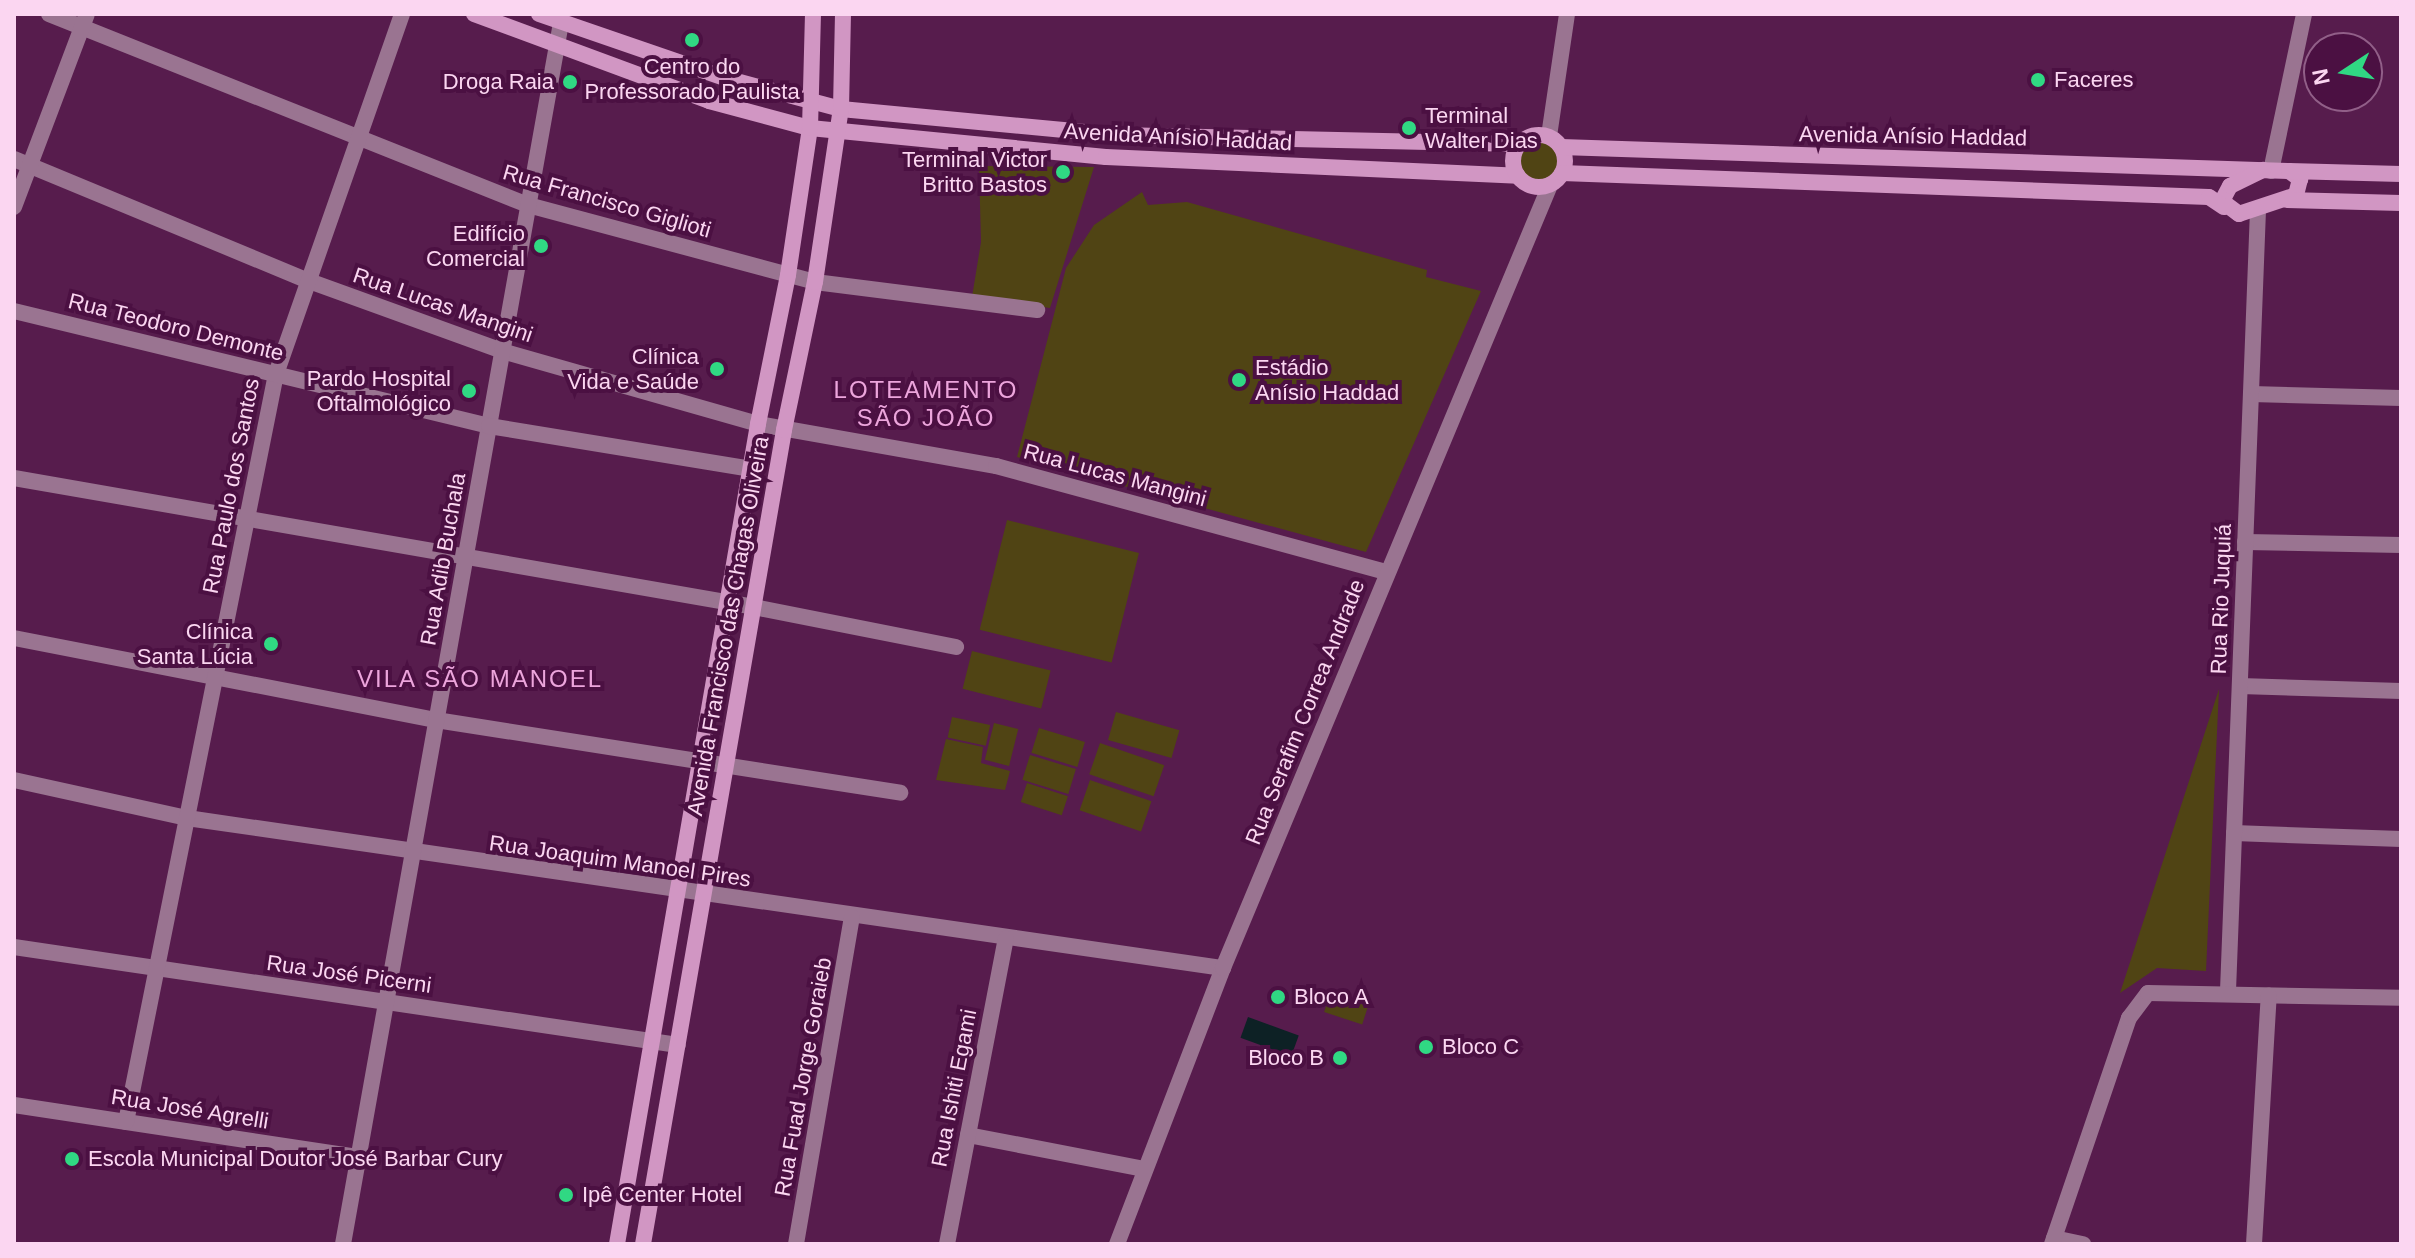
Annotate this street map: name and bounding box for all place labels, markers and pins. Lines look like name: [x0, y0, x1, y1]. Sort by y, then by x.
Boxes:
marker: Centro do Professorado Paulista: [683, 31, 701, 49]
place label: Centro do Professorado Paulista: [584, 53, 800, 104]
place label: Faceres: [2054, 67, 2133, 93]
place label: Droga Raia: [443, 69, 554, 95]
marker: Faceres: [2029, 71, 2047, 89]
marker: Droga Raia: [561, 73, 579, 91]
place label: Terminal Walter Dias: [1425, 102, 1538, 154]
marker: Terminal Walter Dias: [1400, 119, 1418, 137]
place label: Terminal Victor Britto Bastos: [902, 146, 1047, 198]
marker: Terminal Victor Britto Bastos: [1054, 163, 1072, 181]
place label: Edifício Comercial: [426, 220, 525, 272]
marker: Edifício Comercial: [532, 237, 550, 255]
place label: Clínica Vida e Saúde: [567, 343, 699, 394]
place label: Estádio Anísio Haddad: [1255, 354, 1399, 406]
marker: Clínica Vida e Saúde: [706, 358, 728, 380]
place label: Pardo Hospital Oftalmológico: [307, 365, 451, 416]
marker: Estádio Anísio Haddad: [1230, 371, 1248, 389]
marker: Pardo Hospital Oftalmológico: [458, 380, 480, 402]
place label: Clínica Santa Lúcia: [137, 618, 253, 670]
marker: Clínica Santa Lúcia: [260, 633, 282, 655]
place label: Bloco A: [1294, 984, 1370, 1010]
marker: Bloco A: [1269, 988, 1287, 1006]
place label: Bloco C: [1442, 1034, 1519, 1060]
marker: Bloco C: [1417, 1038, 1435, 1056]
place label: Bloco B: [1248, 1045, 1324, 1071]
marker: Bloco B: [1331, 1049, 1349, 1067]
place label: Escola Municipal Doutor José Barbar Cury: [88, 1146, 503, 1172]
marker: Escola Municipal Doutor José Barbar Cury: [63, 1150, 81, 1168]
place label: Ipê Center Hotel: [582, 1182, 742, 1208]
marker: Ipê Center Hotel: [557, 1186, 575, 1204]

